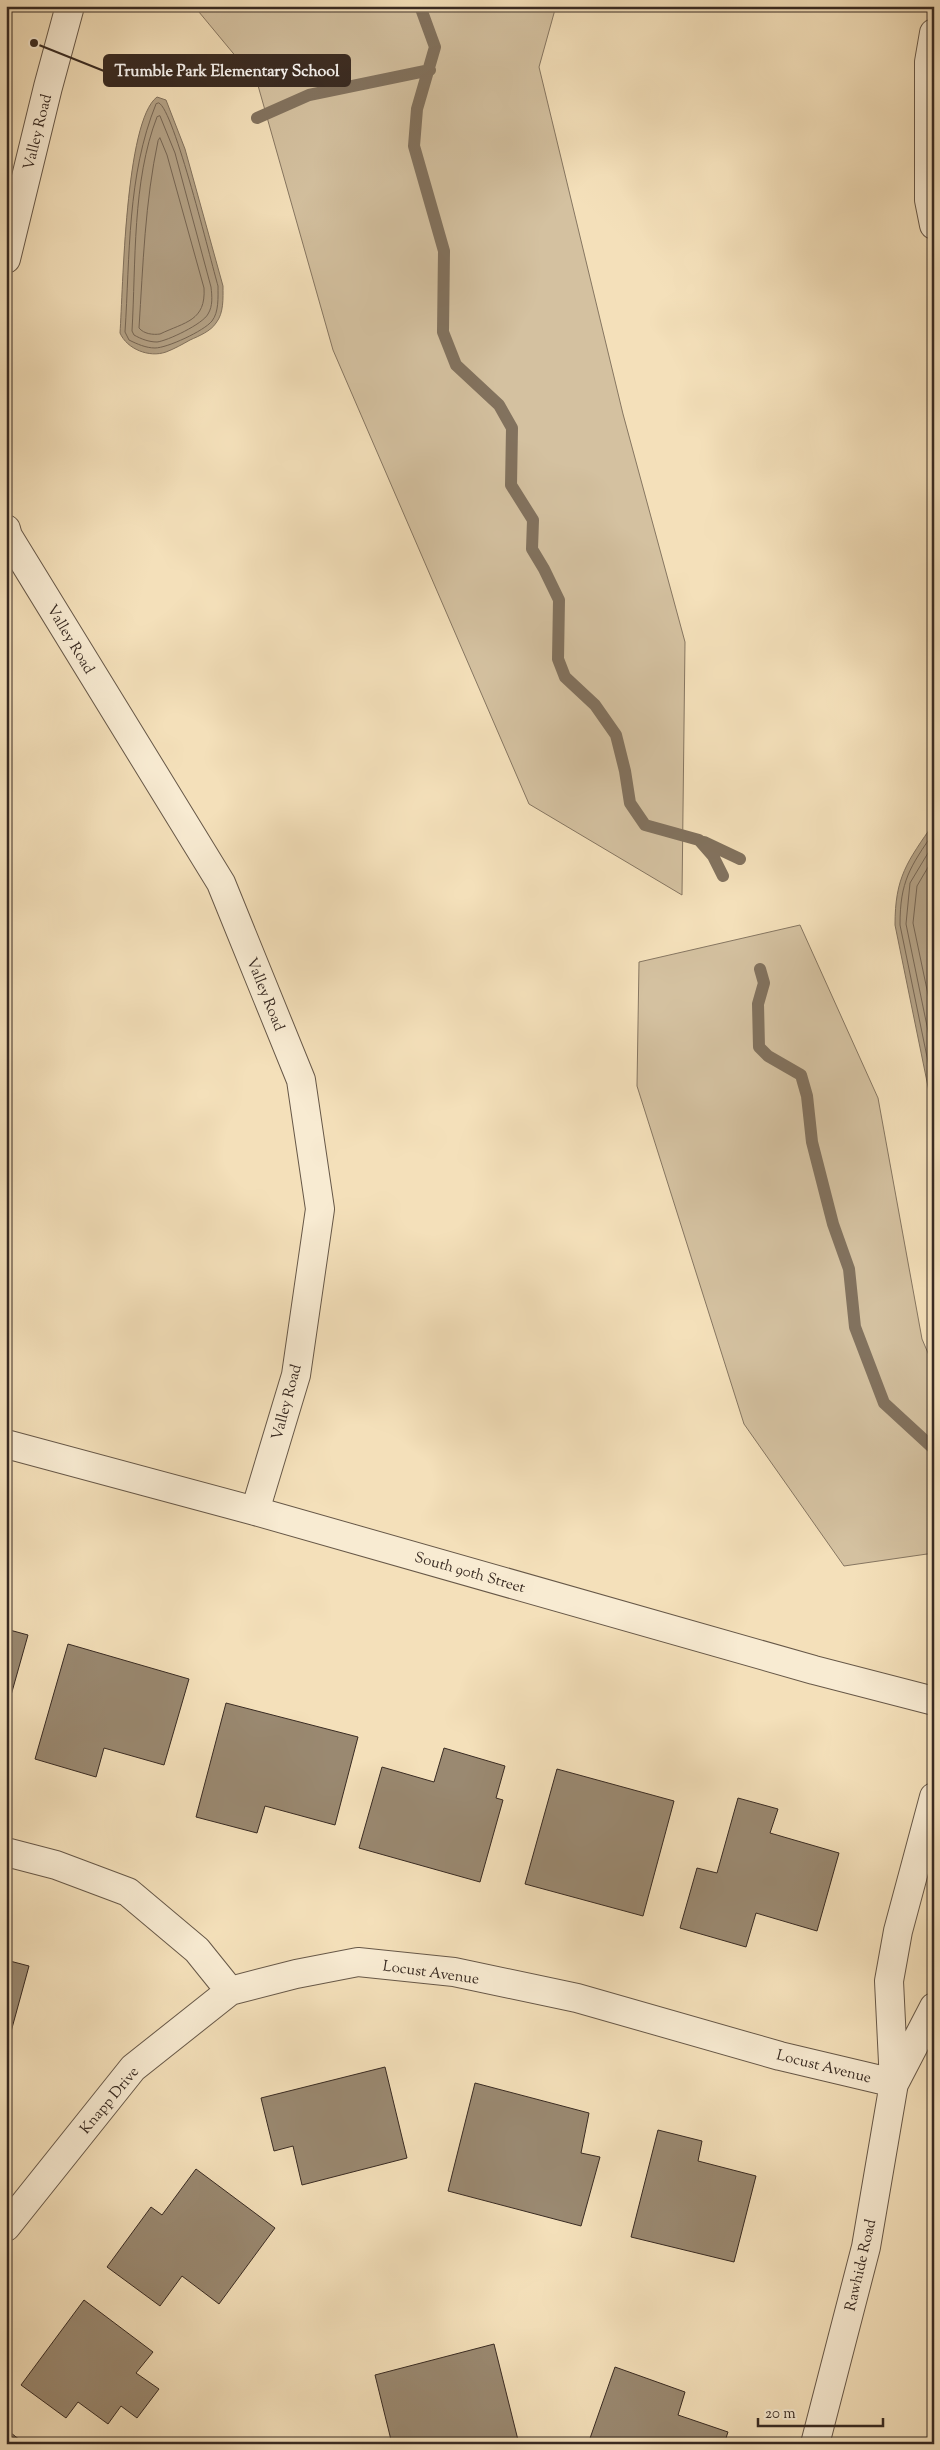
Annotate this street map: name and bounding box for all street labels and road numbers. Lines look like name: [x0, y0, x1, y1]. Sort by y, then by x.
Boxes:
street label: Valley Road: [19, 92, 58, 173]
street label: Valley Road: [41, 601, 99, 679]
street label: Valley Road: [240, 955, 289, 1035]
street label: Valley Road: [267, 1362, 308, 1443]
street label: South 90th Street: [412, 1548, 527, 1599]
street label: Locust Avenue: [381, 1956, 480, 1991]
street label: Locust Avenue: [774, 2046, 873, 2089]
street label: Knapp Drive: [76, 2063, 145, 2139]
street label: Rawhide Road: [841, 2217, 882, 2313]

